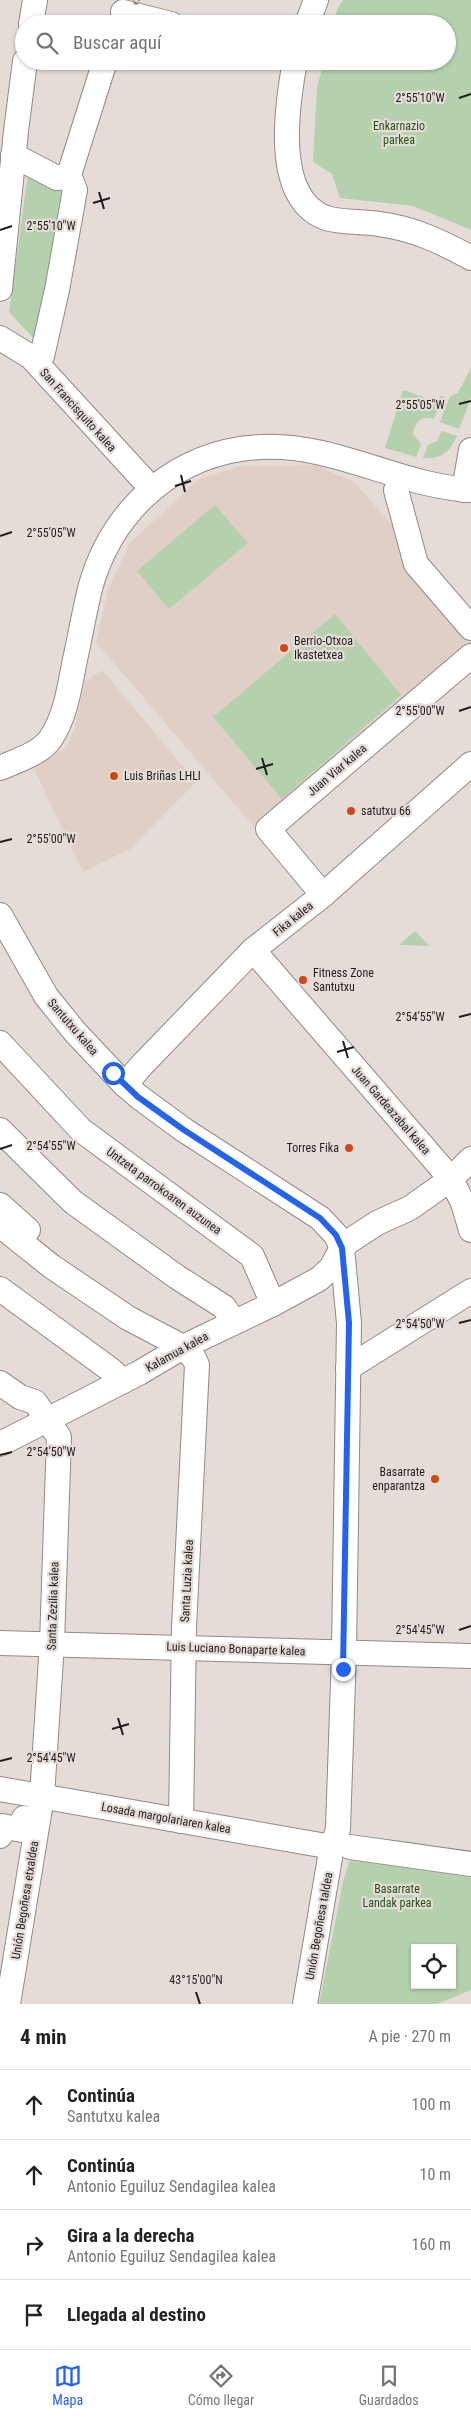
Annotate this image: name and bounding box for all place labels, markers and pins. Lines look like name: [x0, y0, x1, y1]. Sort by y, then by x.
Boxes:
place label: Berrio-Otxoa Ikastetxea: [294, 634, 353, 662]
marker: Berrio-Otxoa Ikastetxea: [278, 642, 290, 654]
place label: Luis Briñas LHLI: [124, 769, 201, 783]
marker: Luis Briñas LHLI: [108, 770, 120, 782]
place label: satutxu 66: [361, 804, 411, 818]
marker: satutxu 66: [345, 805, 357, 817]
place label: Fitness Zone Santutxu: [313, 966, 374, 994]
marker: Fitness Zone Santutxu: [297, 974, 309, 986]
place label: Torres Fika: [287, 1141, 339, 1155]
marker: Torres Fika: [343, 1142, 355, 1154]
place label: Basarrate enparantza: [372, 1465, 425, 1493]
marker: Basarrate enparantza: [429, 1473, 441, 1485]

